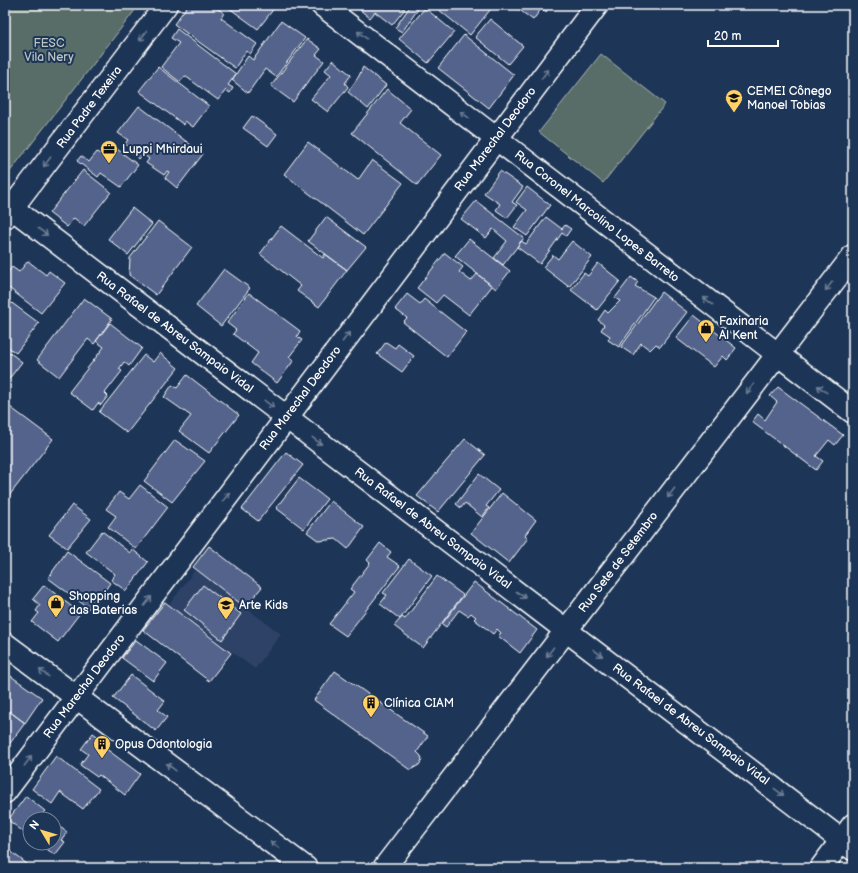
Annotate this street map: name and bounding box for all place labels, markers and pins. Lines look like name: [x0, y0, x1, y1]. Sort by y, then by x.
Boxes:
place label: CEMEI Cônego Manoel Tobias: [747, 84, 832, 113]
school or university icon: CEMEI Cônego Manoel Tobias: [724, 88, 744, 113]
office icon: Luppi Mhirdaui: [99, 139, 119, 164]
place label: Luppi Mhirdaui: [122, 142, 203, 157]
place label: Faxinaria Al Kent: [719, 314, 769, 343]
shop icon: Faxinaria Al Kent: [696, 318, 716, 343]
place label: Shopping das Baterias: [69, 589, 137, 618]
shop icon: Shopping das Baterias: [46, 593, 66, 618]
school or university icon: Arte Kids: [216, 595, 236, 620]
place label: Arte Kids: [239, 598, 288, 613]
building icon: Clínica CIAM: [361, 693, 381, 718]
place label: Clínica CIAM: [384, 696, 454, 711]
building icon: Opus Odontologia: [92, 734, 112, 759]
place label: Opus Odontologia: [115, 737, 213, 752]

